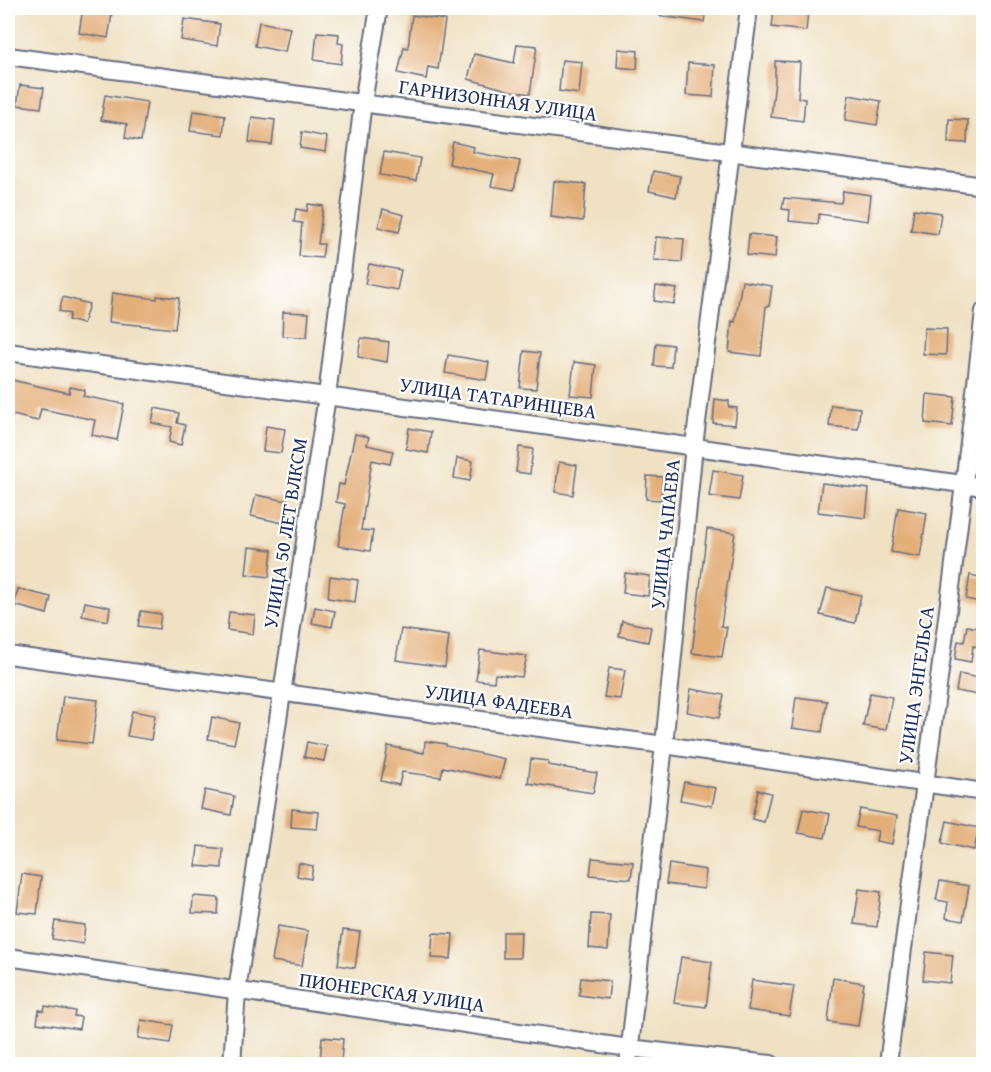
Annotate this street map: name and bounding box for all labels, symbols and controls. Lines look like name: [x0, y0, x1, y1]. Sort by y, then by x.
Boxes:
street label: ГАРНИЗОННАЯ УЛИЦА: [397, 71, 599, 128]
street label: УЛИЦА ТАТАРИНЦЕВА: [398, 369, 598, 426]
street label: УЛИЦА 50 ЛЕТ ВЛКСМ: [255, 435, 314, 630]
street label: УЛИЦА ЧАПАЕВА: [642, 457, 687, 610]
street label: УЛИЦА ЭНГЕЛЬСА: [890, 604, 941, 766]
street label: УЛИЦА ФАДЕЕВА: [423, 676, 575, 725]
street label: ПИОНЕРСКАЯ УЛИЦА: [297, 964, 487, 1019]

